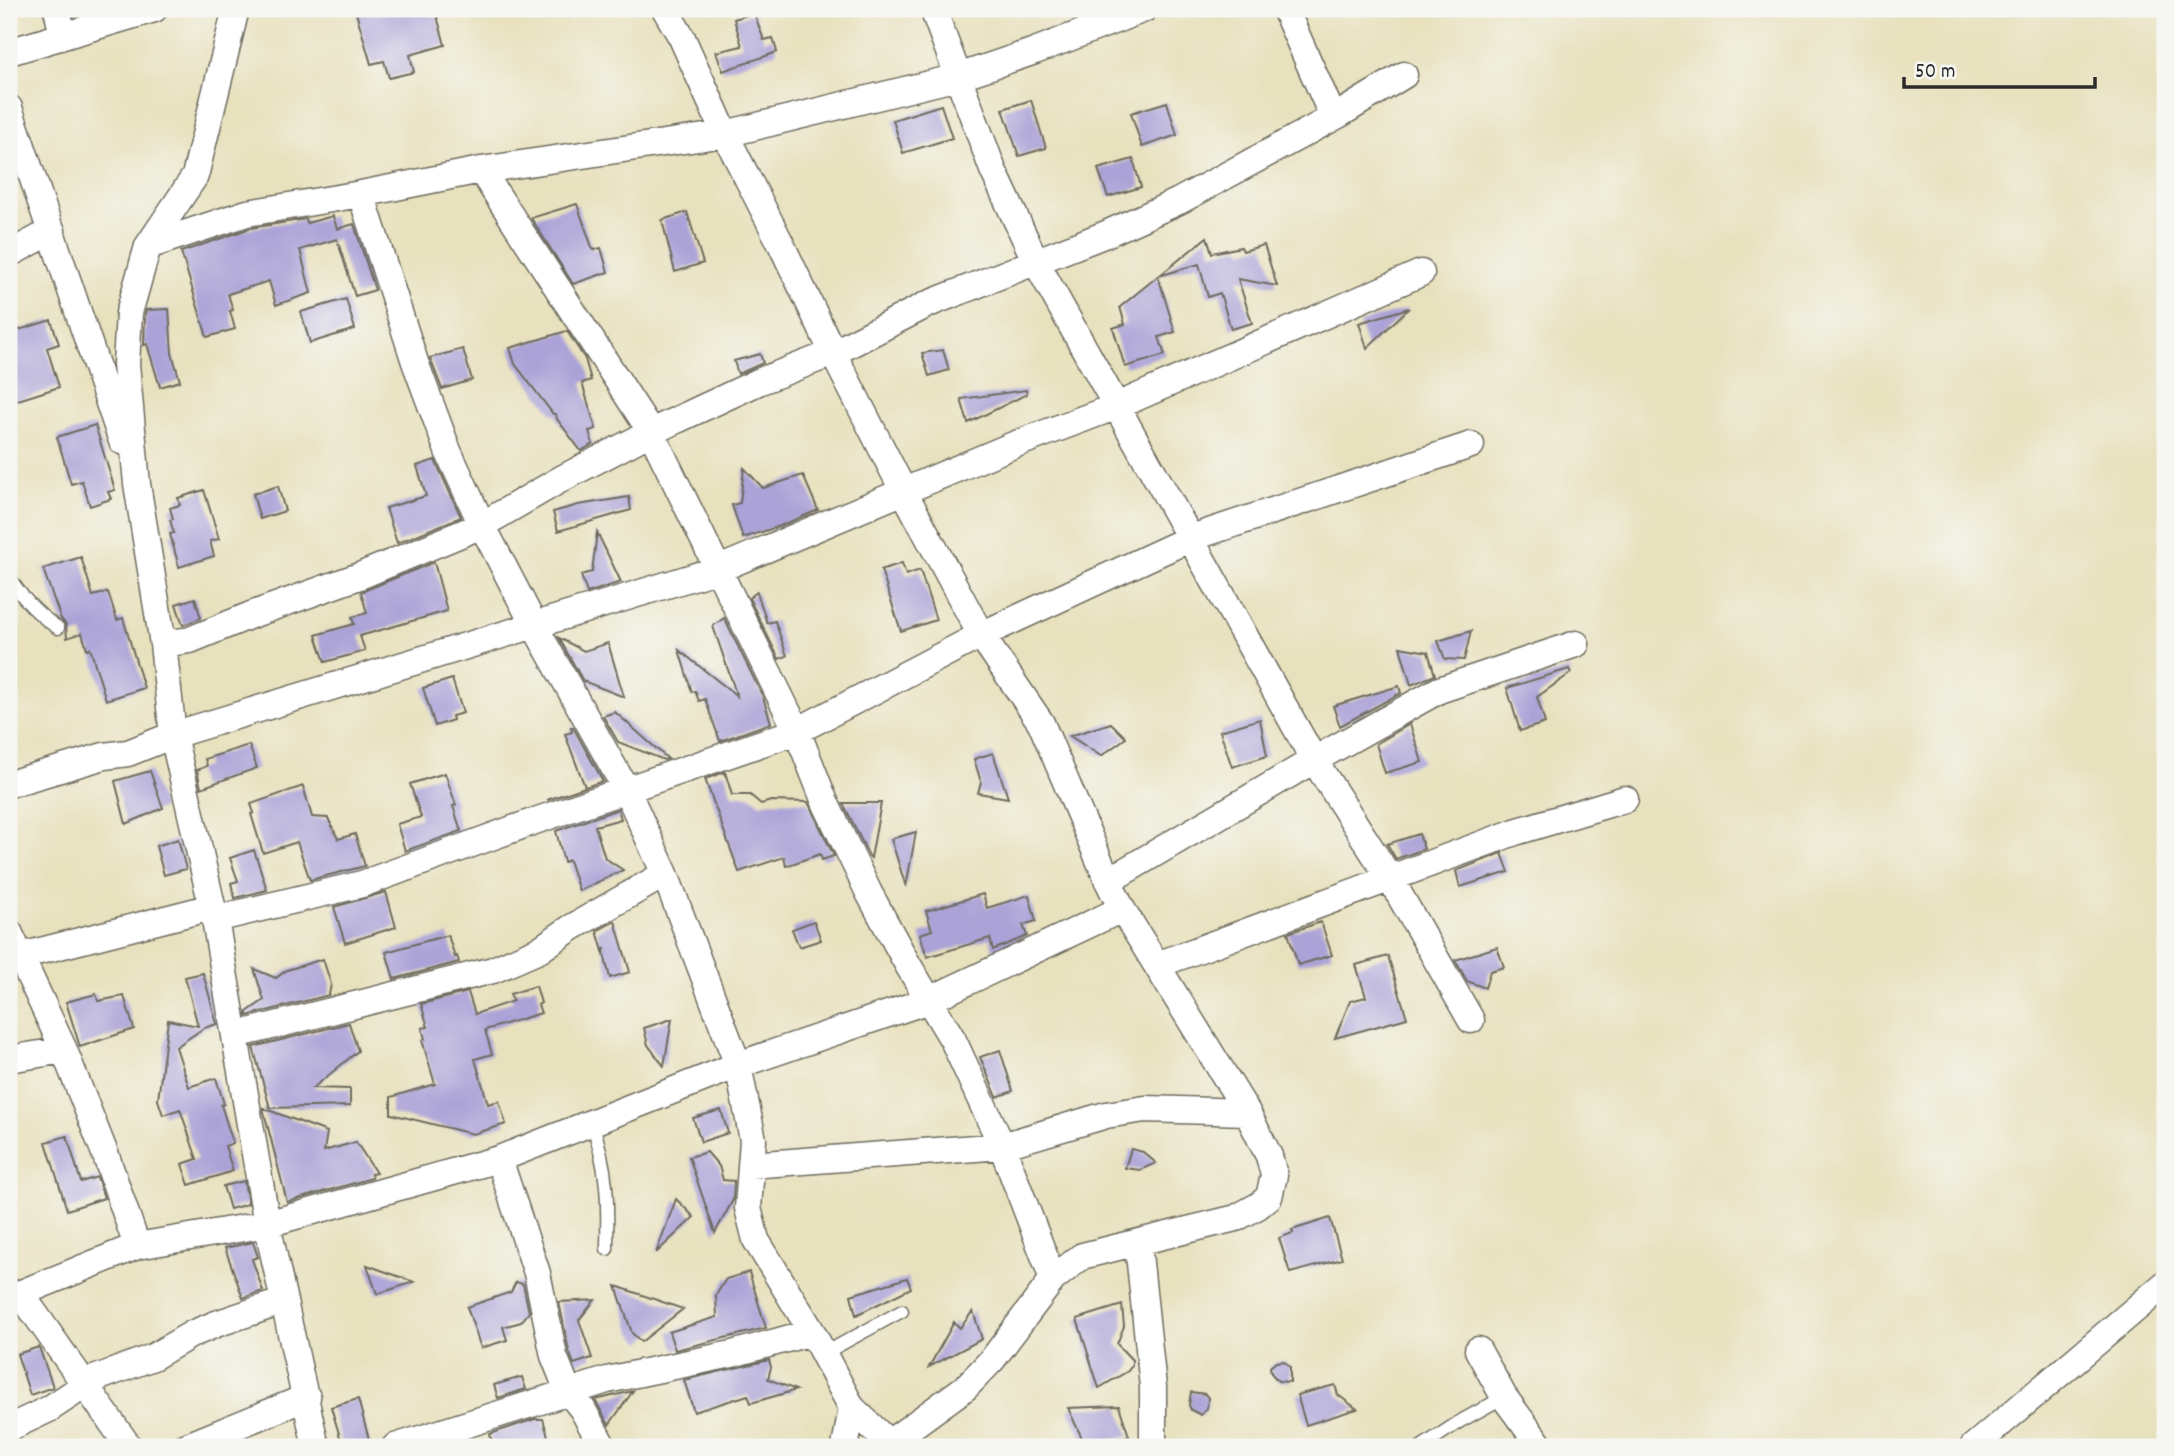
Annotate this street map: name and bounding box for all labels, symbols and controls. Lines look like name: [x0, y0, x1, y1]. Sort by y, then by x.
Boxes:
scale bar: [1904, 46, 2095, 90]
text: 50 m: [1915, 58, 1955, 88]

